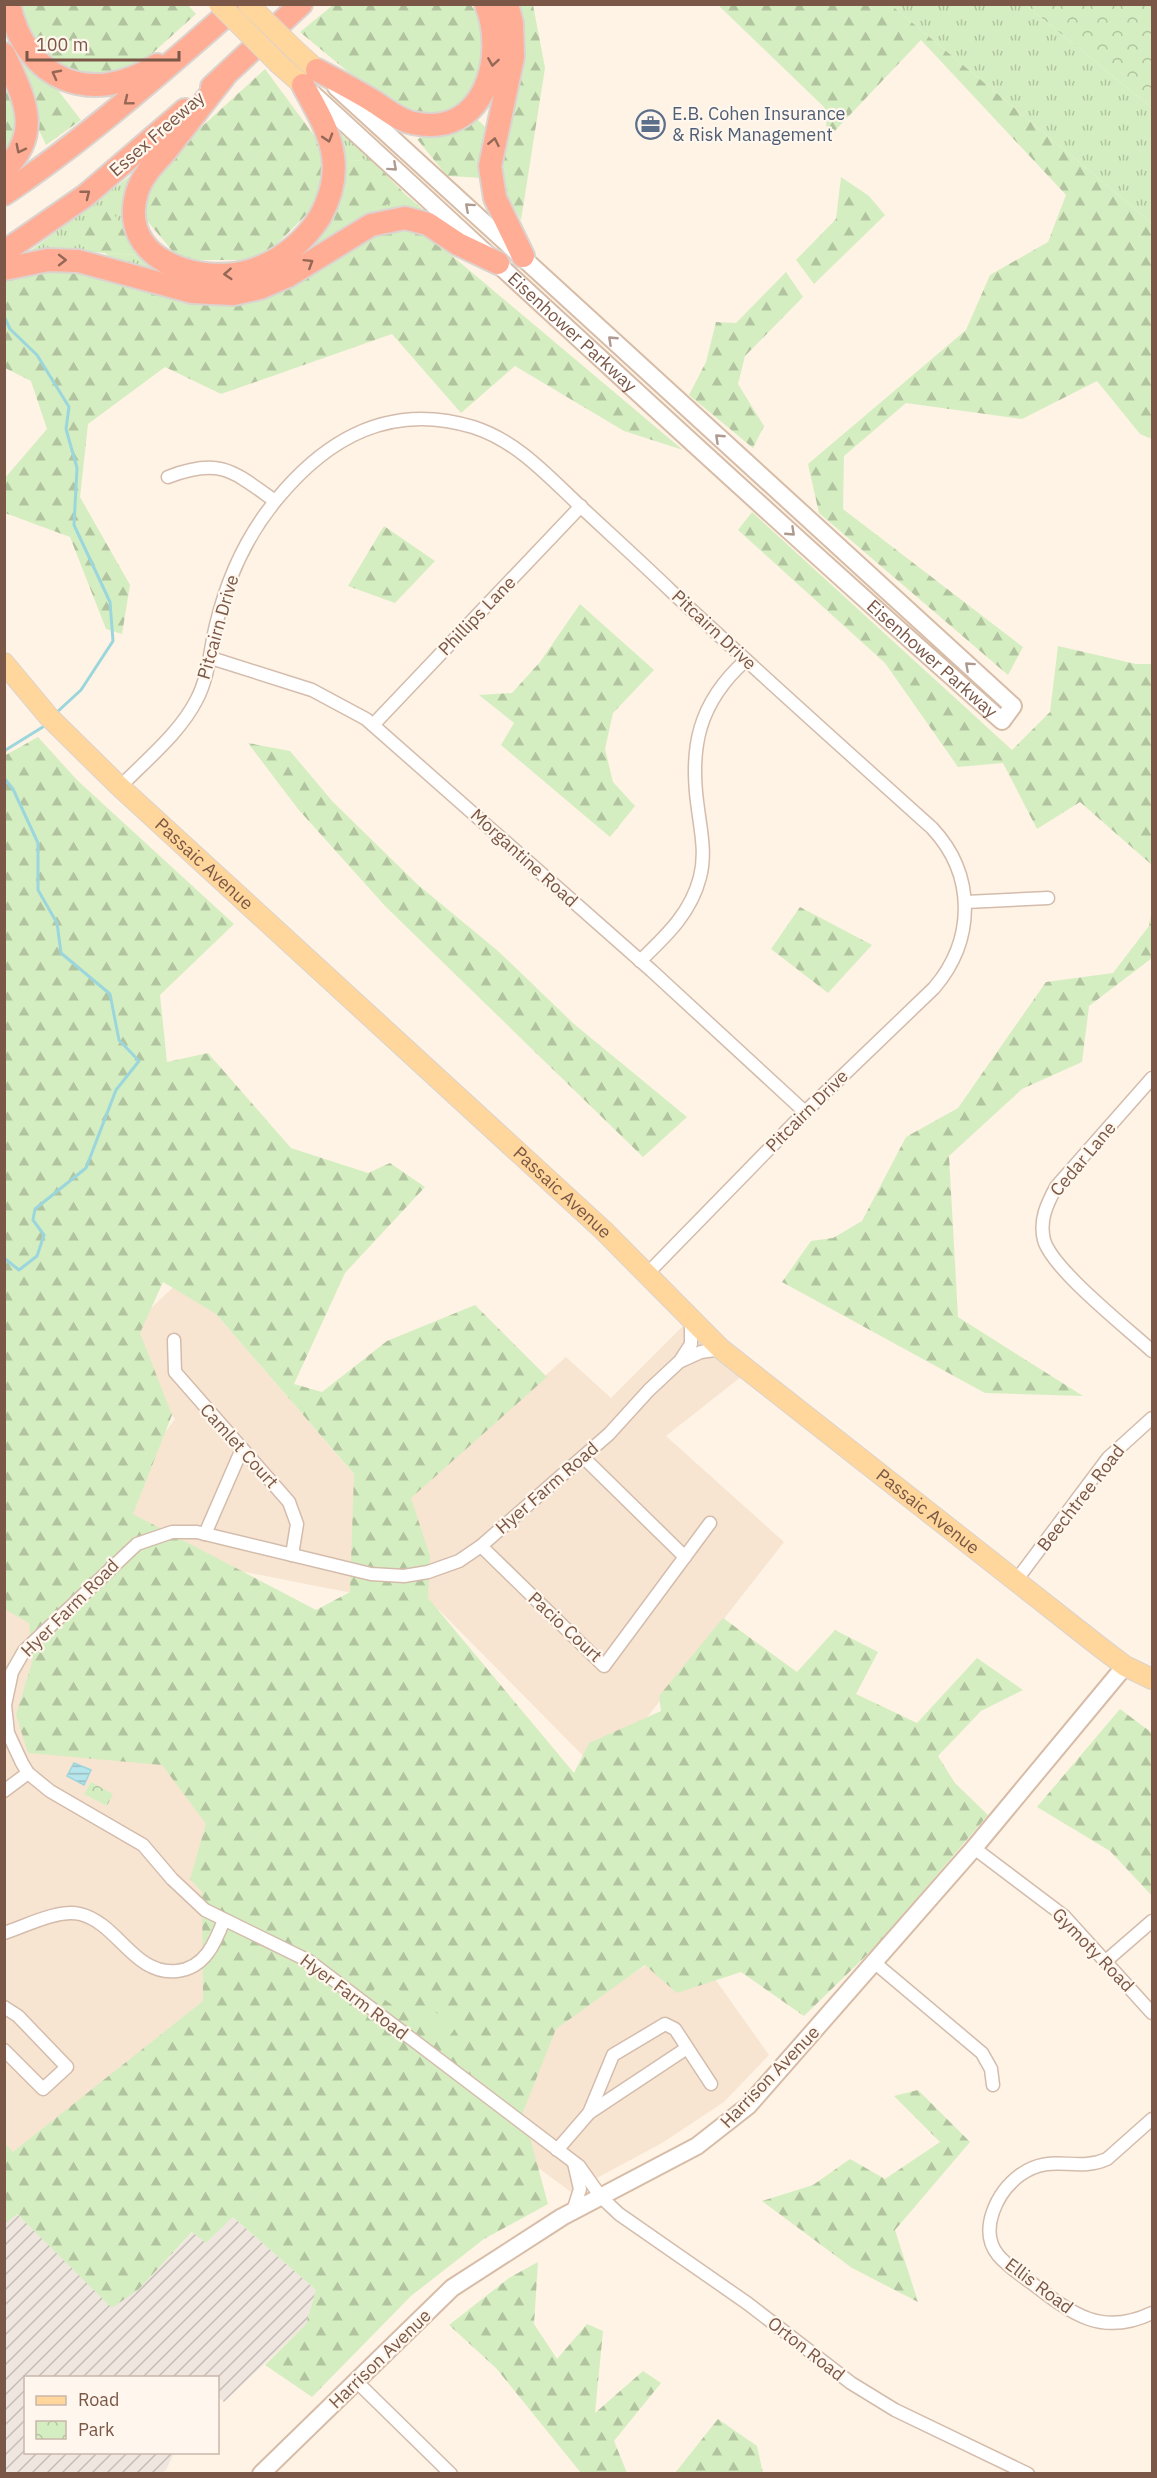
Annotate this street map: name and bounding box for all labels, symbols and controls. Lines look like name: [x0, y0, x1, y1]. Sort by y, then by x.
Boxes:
scale bar: [27, 24, 178, 62]
text: 100 m: [36, 33, 88, 56]
one-way arrow: [487, 56, 500, 66]
one-way arrow: [52, 70, 62, 81]
street label: Essex Freeway: [104, 86, 209, 181]
one-way arrow: [124, 94, 135, 105]
place label: E.B. Cohen Insurance & Risk Management: [672, 102, 846, 146]
office icon: E.B. Cohen Insurance & Risk Management: [635, 108, 667, 140]
one-way arrow: [321, 132, 333, 143]
one-way arrow: [487, 137, 500, 147]
one-way arrow: [16, 143, 27, 153]
one-way arrow: [386, 160, 397, 171]
one-way arrow: [80, 191, 91, 202]
one-way arrow: [465, 203, 475, 214]
one-way arrow: [58, 254, 67, 266]
one-way arrow: [302, 259, 313, 270]
one-way arrow: [223, 267, 232, 280]
street label: Eisenhower Parkway: [503, 267, 642, 397]
one-way arrow: [608, 336, 619, 347]
one-way arrow: [715, 435, 726, 446]
one-way arrow: [784, 525, 795, 536]
street label: Phillips Lane: [433, 571, 520, 660]
street label: Pitcairn Drive: [192, 572, 243, 682]
street label: Pitcairn Drive: [667, 585, 762, 675]
street label: Eisenhower Parkway: [862, 594, 1002, 723]
one-way arrow: [965, 662, 976, 673]
street label: Morgantine Road: [466, 803, 583, 912]
street label: Passaic Avenue: [150, 813, 258, 915]
street label: Pitcairn Drive: [760, 1064, 853, 1157]
street label: Cedar Lane: [1045, 1116, 1121, 1201]
street label: Passaic Avenue: [509, 1141, 617, 1243]
street label: Camlet Court: [195, 1398, 283, 1493]
street label: Hyer Farm Road: [490, 1437, 603, 1539]
street label: Beechtree Road: [1032, 1440, 1129, 1556]
street label: Passaic Avenue: [872, 1463, 985, 1559]
street label: Hyer Farm Road: [16, 1554, 123, 1661]
street label: Pacio Court: [524, 1587, 607, 1667]
street label: Gymoty Road: [1047, 1903, 1139, 1997]
street label: Hyer Farm Road: [296, 1949, 413, 2045]
street label: Harrison Avenue: [715, 2021, 824, 2133]
street label: Ellis Road: [1001, 2253, 1078, 2319]
street label: Harrison Avenue: [324, 2304, 436, 2413]
street label: Orton Road: [763, 2311, 849, 2386]
legend: [24, 2376, 219, 2454]
text: Road: [78, 2388, 119, 2411]
text: Park: [78, 2418, 115, 2441]

